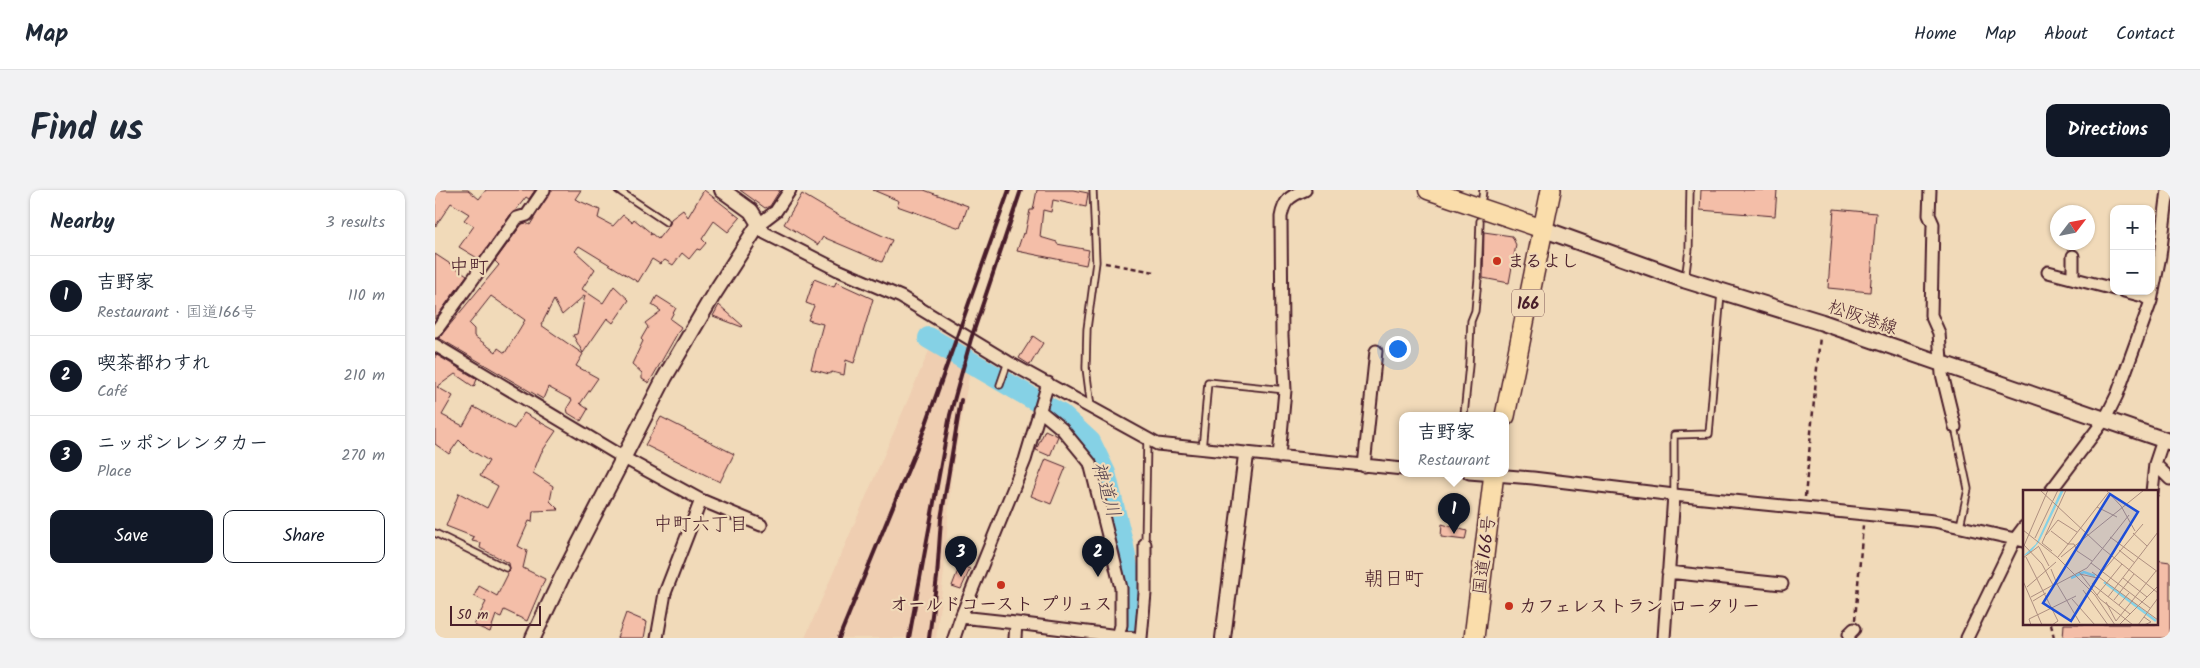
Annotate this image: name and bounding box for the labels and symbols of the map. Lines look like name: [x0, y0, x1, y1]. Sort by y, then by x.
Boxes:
north arrow: [2050, 205, 2095, 250]
place label: まるよし: [1507, 248, 1579, 277]
district label: 中町: [449, 252, 489, 284]
marker: まるよし: [1491, 255, 1503, 267]
road number: 166: [1512, 290, 1544, 316]
street label: 松阪港線: [1824, 293, 1901, 344]
your location: [1385, 336, 1411, 362]
water label: 神道川: [1082, 458, 1128, 521]
inset map: [2023, 490, 2157, 626]
pin: 1: [1438, 493, 1470, 534]
district label: 中町六丁目: [653, 510, 749, 540]
street label: 国道166号: [1466, 514, 1505, 596]
pin: 3: [945, 536, 977, 577]
pin: 2: [1082, 536, 1114, 577]
district label: 朝日町: [1364, 564, 1424, 596]
marker: オールドコースト プリュス: [995, 579, 1007, 591]
place label: オールドコースト プリュス: [890, 591, 1112, 620]
place label: カフェレストラン ロータリー: [1519, 593, 1760, 622]
marker: カフェレストラン ロータリー: [1503, 600, 1515, 612]
scale bar: [450, 603, 541, 626]

